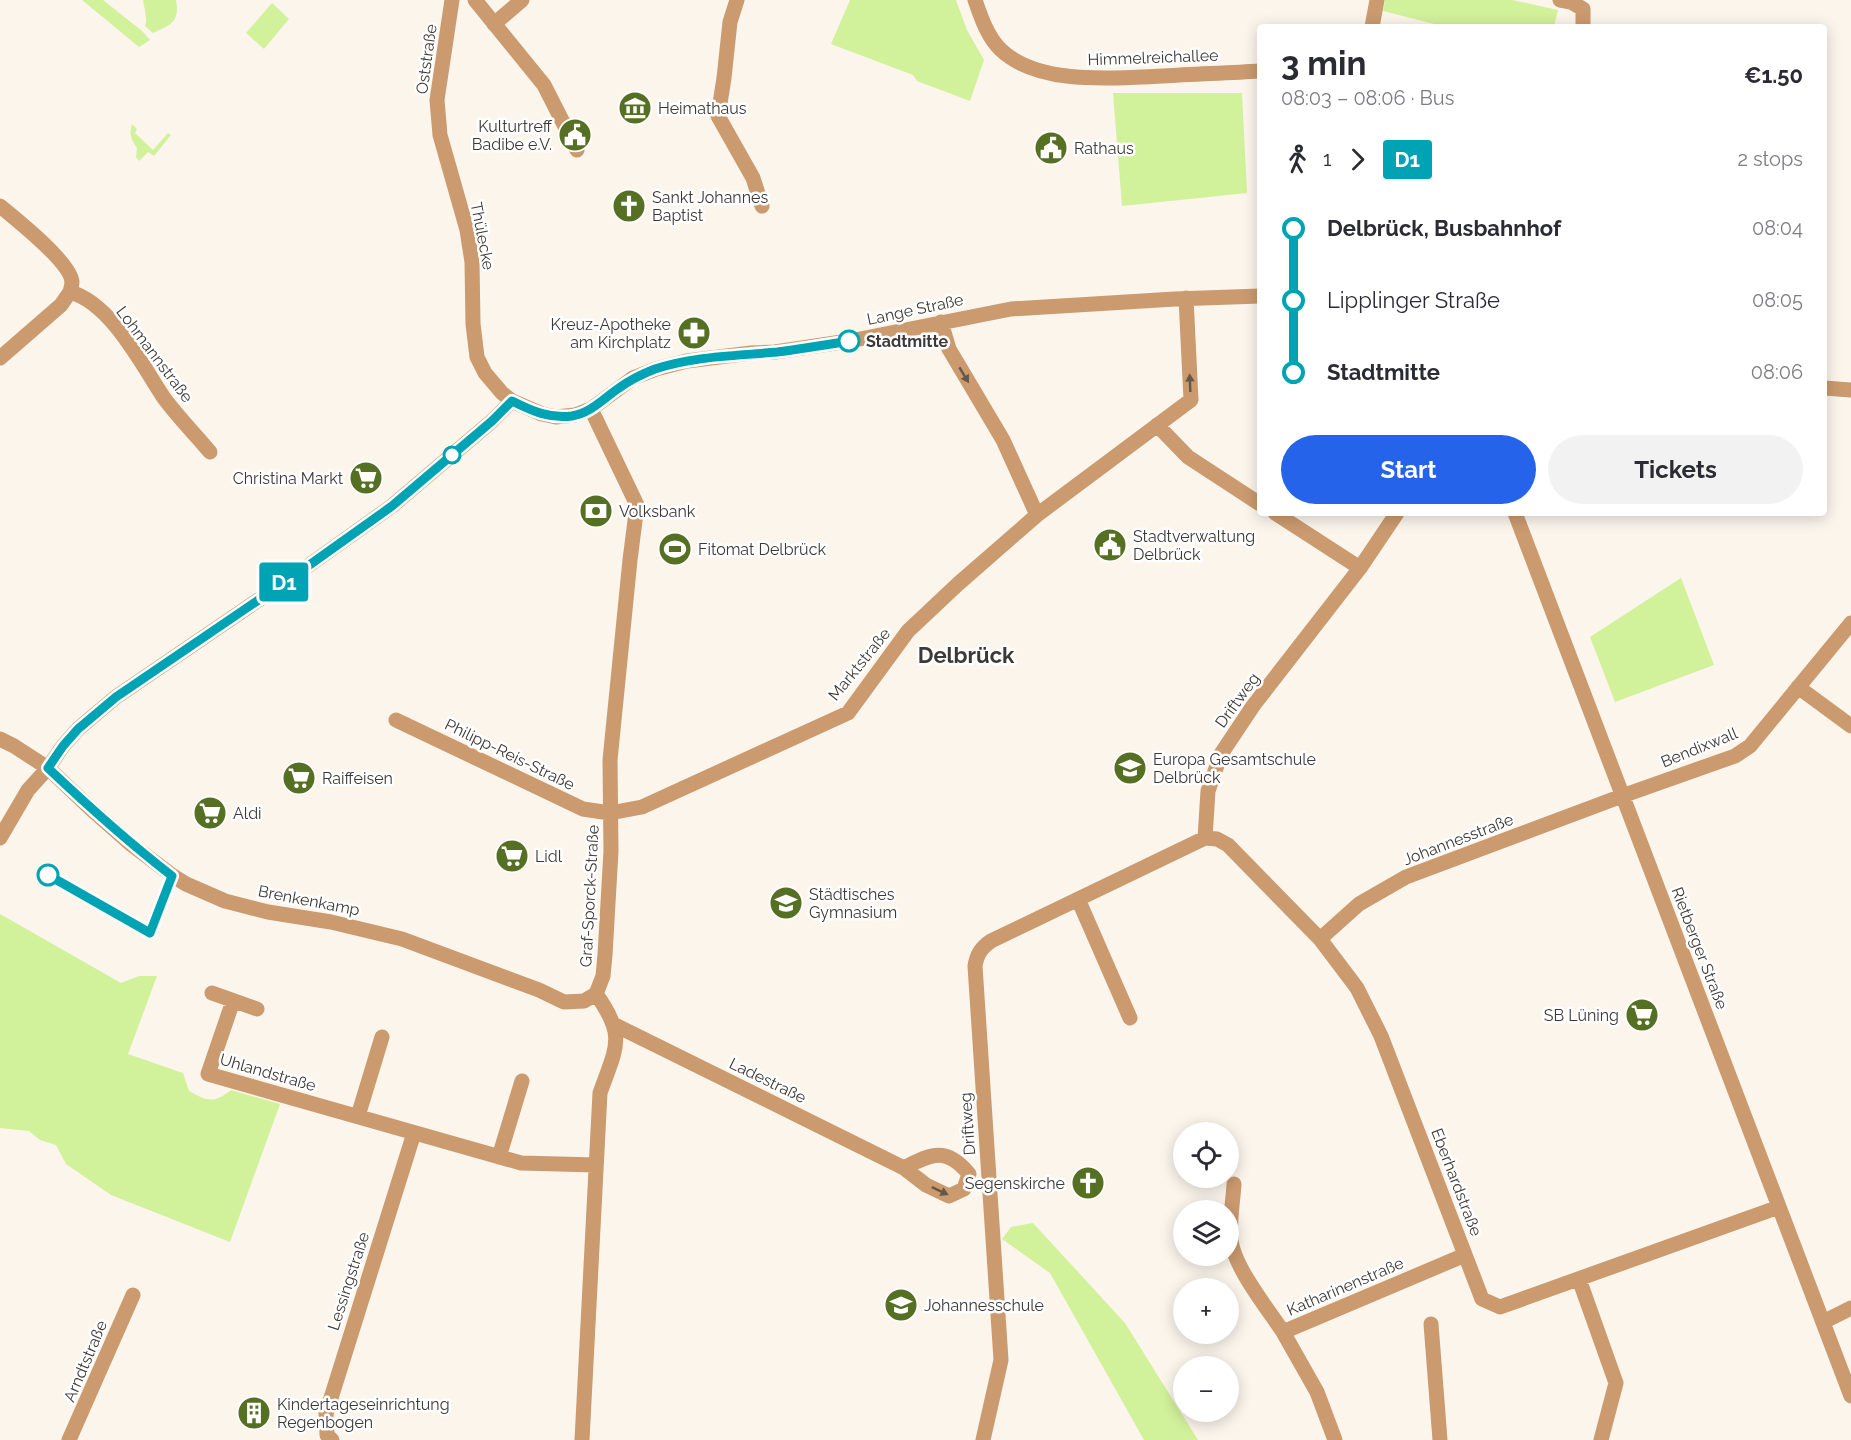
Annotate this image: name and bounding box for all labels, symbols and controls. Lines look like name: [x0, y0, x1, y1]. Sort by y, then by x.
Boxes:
street label: Oststraße: [412, 23, 441, 95]
text: 3 min: [1281, 44, 1366, 83]
street label: Himmelreichallee: [1087, 46, 1219, 69]
text: €1.50: [1744, 62, 1803, 88]
text: 08:03 – 08:06 · Bus: [1281, 86, 1454, 110]
museum icon: Heimathaus: [617, 90, 653, 126]
place label: Heimathaus: [658, 99, 747, 118]
place label: Kulturtreff Badibe e.V.: [472, 117, 553, 154]
public building icon: Kulturtreff Badibe e.V.: [557, 117, 593, 153]
public building icon: Rathaus: [1033, 130, 1069, 166]
place label: Rathaus: [1074, 139, 1134, 158]
icon: walk: [1281, 143, 1314, 176]
icon: forward: [1341, 143, 1374, 176]
text: 1: [1323, 147, 1332, 171]
text: D1: [1395, 147, 1420, 172]
text: 2 stops: [1737, 147, 1803, 171]
church icon: Sankt Johannes Baptist: [611, 188, 647, 224]
place label: Sankt Johannes Baptist: [652, 188, 768, 225]
street label: Thülecke: [467, 201, 498, 272]
text: Delbrück, Busbahnhof: [1327, 215, 1561, 241]
text: 08:04: [1752, 216, 1803, 240]
text: Lipplinger Straße: [1327, 287, 1500, 313]
text: 08:05: [1752, 288, 1803, 312]
street label: Lange Straße: [865, 290, 965, 329]
street label: Lohmannstraße: [112, 302, 197, 406]
place label: Kreuz-Apotheke am Kirchplatz: [551, 315, 671, 352]
pharmacy icon: Kreuz-Apotheke am Kirchplatz: [676, 315, 712, 351]
marker: Stadtmitte: [838, 330, 860, 352]
place label: Stadtmitte: [866, 332, 948, 351]
text: Stadtmitte: [1327, 359, 1440, 385]
text: 08:06: [1751, 360, 1803, 384]
one-way arrow: [959, 367, 970, 383]
one-way arrow: [1186, 374, 1195, 393]
button: Start: [1281, 435, 1536, 504]
button: Tickets: [1548, 435, 1803, 504]
unlabelled marker: [443, 446, 461, 464]
supermarket icon: Christina Markt: [348, 460, 384, 496]
place label: Christina Markt: [233, 469, 344, 488]
bank icon: Volksbank: [578, 493, 614, 529]
place label: Volksbank: [619, 502, 696, 521]
public building icon: Stadtverwaltung Delbrück: [1092, 527, 1128, 563]
place label: Stadtverwaltung Delbrück: [1133, 527, 1255, 564]
sports icon: Fitomat Delbrück: [657, 531, 693, 567]
place label: Fitomat Delbrück: [698, 540, 826, 559]
line badge: D1: [257, 562, 311, 602]
text: D1: [271, 570, 297, 595]
street label: Marktstraße: [824, 624, 894, 704]
district label: Delbrück: [918, 642, 1015, 668]
street label: Driftweg: [1211, 669, 1264, 731]
street label: Philipp-Reis-Straße: [442, 715, 578, 794]
street label: Bendixwall: [1658, 723, 1741, 771]
school or university icon: Europa Gesamtschule Delbrück: [1112, 750, 1148, 786]
place label: Europa Gesamtschule Delbrück: [1153, 750, 1316, 787]
supermarket icon: Raiffeisen: [281, 760, 317, 796]
place label: Raiffeisen: [322, 769, 393, 788]
supermarket icon: Aldi: [192, 795, 228, 831]
place label: Aldi: [233, 804, 262, 823]
street label: Johannesstraße: [1400, 810, 1516, 869]
street label: Graf-Sporck-Straße: [576, 824, 603, 968]
supermarket icon: Lidl: [494, 838, 530, 874]
place label: Lidl: [535, 847, 563, 866]
unlabelled marker: [37, 864, 59, 886]
street label: Brenkenkamp: [256, 881, 362, 920]
street label: Rietberger Straße: [1668, 884, 1732, 1012]
school or university icon: Städtisches Gymnasium: [768, 885, 804, 921]
place label: Städtisches Gymnasium: [809, 885, 897, 922]
supermarket icon: SB Lüning: [1624, 997, 1660, 1033]
place label: SB Lüning: [1544, 1006, 1619, 1025]
street label: Uhlandstraße: [218, 1050, 318, 1095]
street label: Ladestraße: [726, 1054, 809, 1107]
street label: Driftweg: [956, 1092, 979, 1156]
map controls: [1173, 1122, 1239, 1422]
button: locate: [1173, 1122, 1239, 1188]
street label: Eberhardstraße: [1427, 1126, 1486, 1239]
church icon: Segenskirche: [1070, 1165, 1106, 1201]
place label: Segenskirche: [965, 1174, 1065, 1193]
one-way arrow: [931, 1187, 948, 1196]
button: layers: [1173, 1200, 1239, 1266]
street label: Lessingstraße: [324, 1230, 373, 1333]
street label: Katharinenstraße: [1284, 1253, 1406, 1320]
button: +: [1173, 1278, 1239, 1344]
school or university icon: Johannesschule: [883, 1287, 919, 1323]
place label: Johannesschule: [924, 1296, 1044, 1315]
street label: Arndtstraße: [60, 1318, 111, 1405]
button: −: [1173, 1356, 1239, 1422]
building icon: Kindertageseinrichtung Regenbogen: [236, 1395, 272, 1431]
place label: Kindertageseinrichtung Regenbogen: [277, 1395, 450, 1432]

